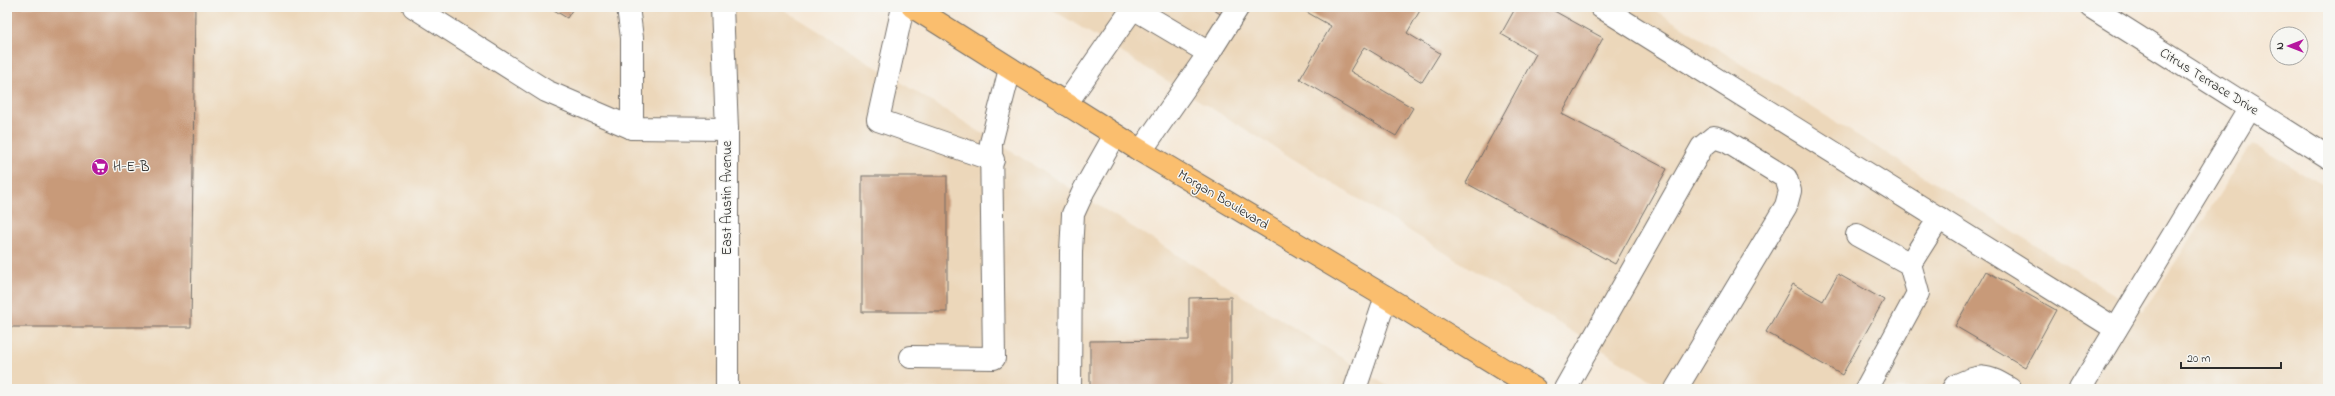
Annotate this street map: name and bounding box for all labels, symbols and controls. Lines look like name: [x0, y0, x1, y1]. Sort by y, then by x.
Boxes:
north arrow: [2269, 26, 2309, 66]
text: N: [2272, 42, 2288, 50]
street label: Citrus Terrace Drive: [2155, 43, 2263, 121]
street label: East Austin Avenue: [717, 140, 738, 255]
supermarket icon: H-E-B: [90, 157, 110, 177]
place label: H-E-B: [113, 157, 150, 178]
street label: Morgan Boulevard: [1173, 165, 1273, 236]
scale bar: [2181, 344, 2281, 370]
text: 20 m: [2187, 350, 2210, 368]

